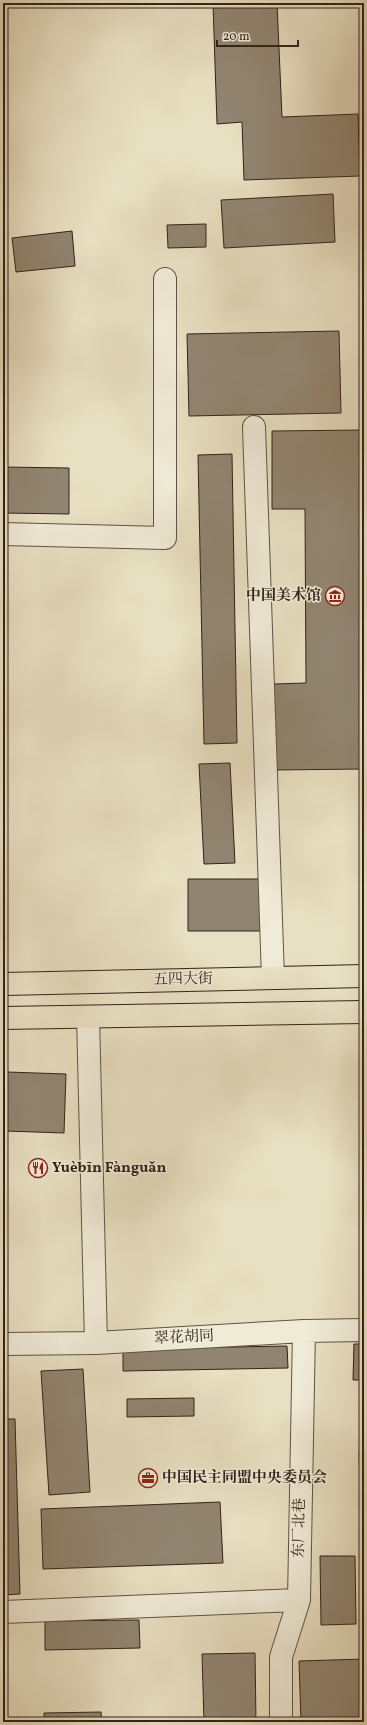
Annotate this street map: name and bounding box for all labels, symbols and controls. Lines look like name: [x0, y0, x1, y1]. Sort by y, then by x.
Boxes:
scale bar: [217, 22, 298, 48]
text: 20 m: [223, 29, 250, 45]
museum icon: 中国美术馆: [324, 585, 346, 607]
place label: 中国美术馆: [246, 586, 321, 607]
street label: 五四大街: [153, 969, 213, 991]
restaurant icon: Yuèbīn Fànguǎn: [27, 1157, 49, 1179]
place label: Yuèbīn Fànguǎn: [52, 1158, 167, 1179]
street label: 翠花胡同: [153, 1326, 215, 1350]
office icon: 中国民主同盟中央委员会: [137, 1467, 159, 1489]
place label: 中国民主同盟中央委员会: [162, 1468, 327, 1489]
street label: 东厂北巷: [289, 1498, 311, 1558]

